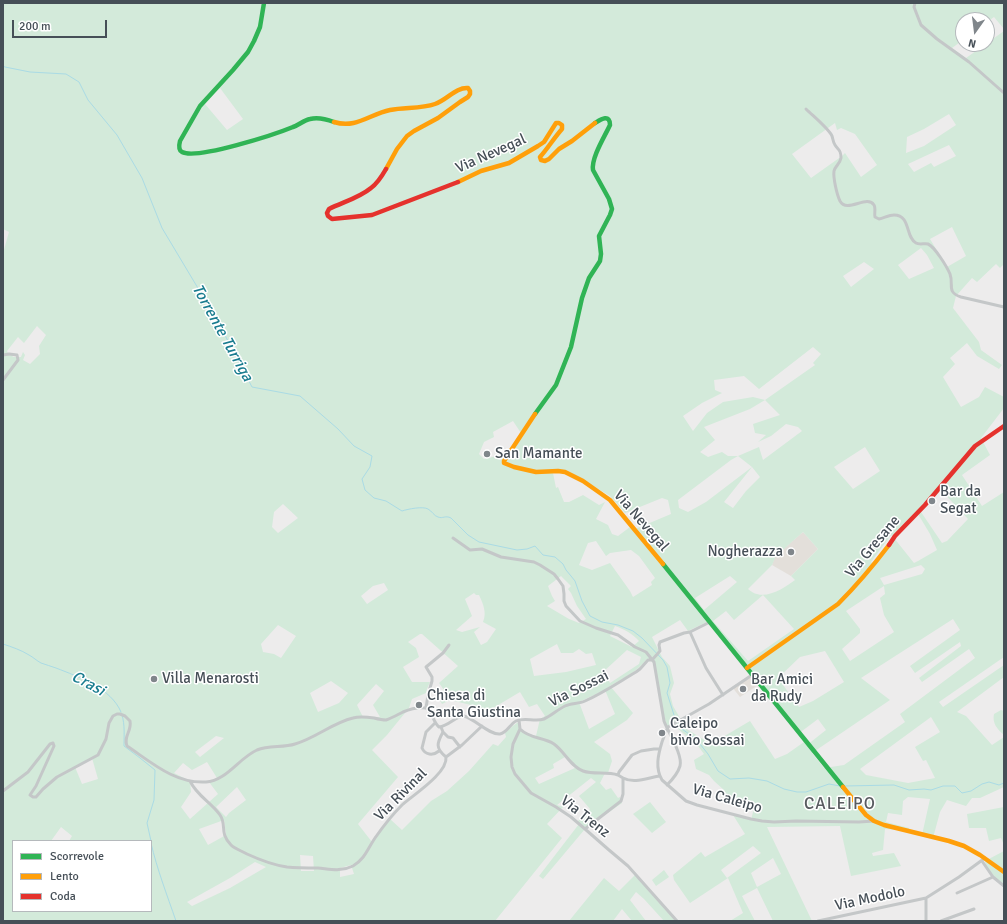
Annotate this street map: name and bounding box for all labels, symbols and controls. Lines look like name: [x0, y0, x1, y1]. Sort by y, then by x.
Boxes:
scale bar: [14, 12, 109, 38]
north arrow: [955, 12, 995, 52]
text: 200 m: [19, 19, 51, 34]
text: N: [967, 36, 978, 50]
street label: Via Nevegal: [453, 130, 529, 178]
water label: Torrente Turriga: [187, 281, 257, 385]
place label: San Mamante: [495, 445, 583, 463]
marker: San Mamante: [482, 449, 492, 459]
place label: Bar da Segat: [940, 483, 981, 518]
street label: Via Nevegal: [610, 487, 672, 555]
marker: Bar da Segat: [927, 496, 937, 506]
street label: Via Gresane: [842, 512, 904, 582]
place label: Nogherazza: [707, 543, 783, 561]
marker: Nogherazza: [786, 547, 796, 557]
water label: Crasi: [68, 667, 108, 701]
street label: Via Sossai: [546, 667, 612, 711]
place label: Villa Menarosti: [162, 670, 259, 688]
place label: Bar Amici da Rudy: [751, 671, 813, 706]
marker: Villa Menarosti: [149, 674, 159, 684]
marker: Bar Amici da Rudy: [738, 684, 748, 694]
place label: Chiesa di Santa Giustina: [427, 687, 521, 722]
marker: Chiesa di Santa Giustina: [414, 700, 424, 710]
place label: Caleipo bivio Sossai: [670, 715, 745, 750]
marker: Caleipo bivio Sossai: [657, 728, 667, 738]
street label: Via Rivinal: [371, 765, 431, 825]
street label: Via Caleipo: [690, 780, 764, 818]
street label: Via Trenz: [557, 792, 613, 842]
district label: CALEIPO: [804, 795, 876, 815]
legend: [12, 840, 152, 912]
text: Scorrevole: [50, 849, 104, 864]
text: Lento: [50, 869, 79, 884]
street label: Via Modolo: [833, 883, 907, 915]
text: Coda: [50, 889, 76, 904]

